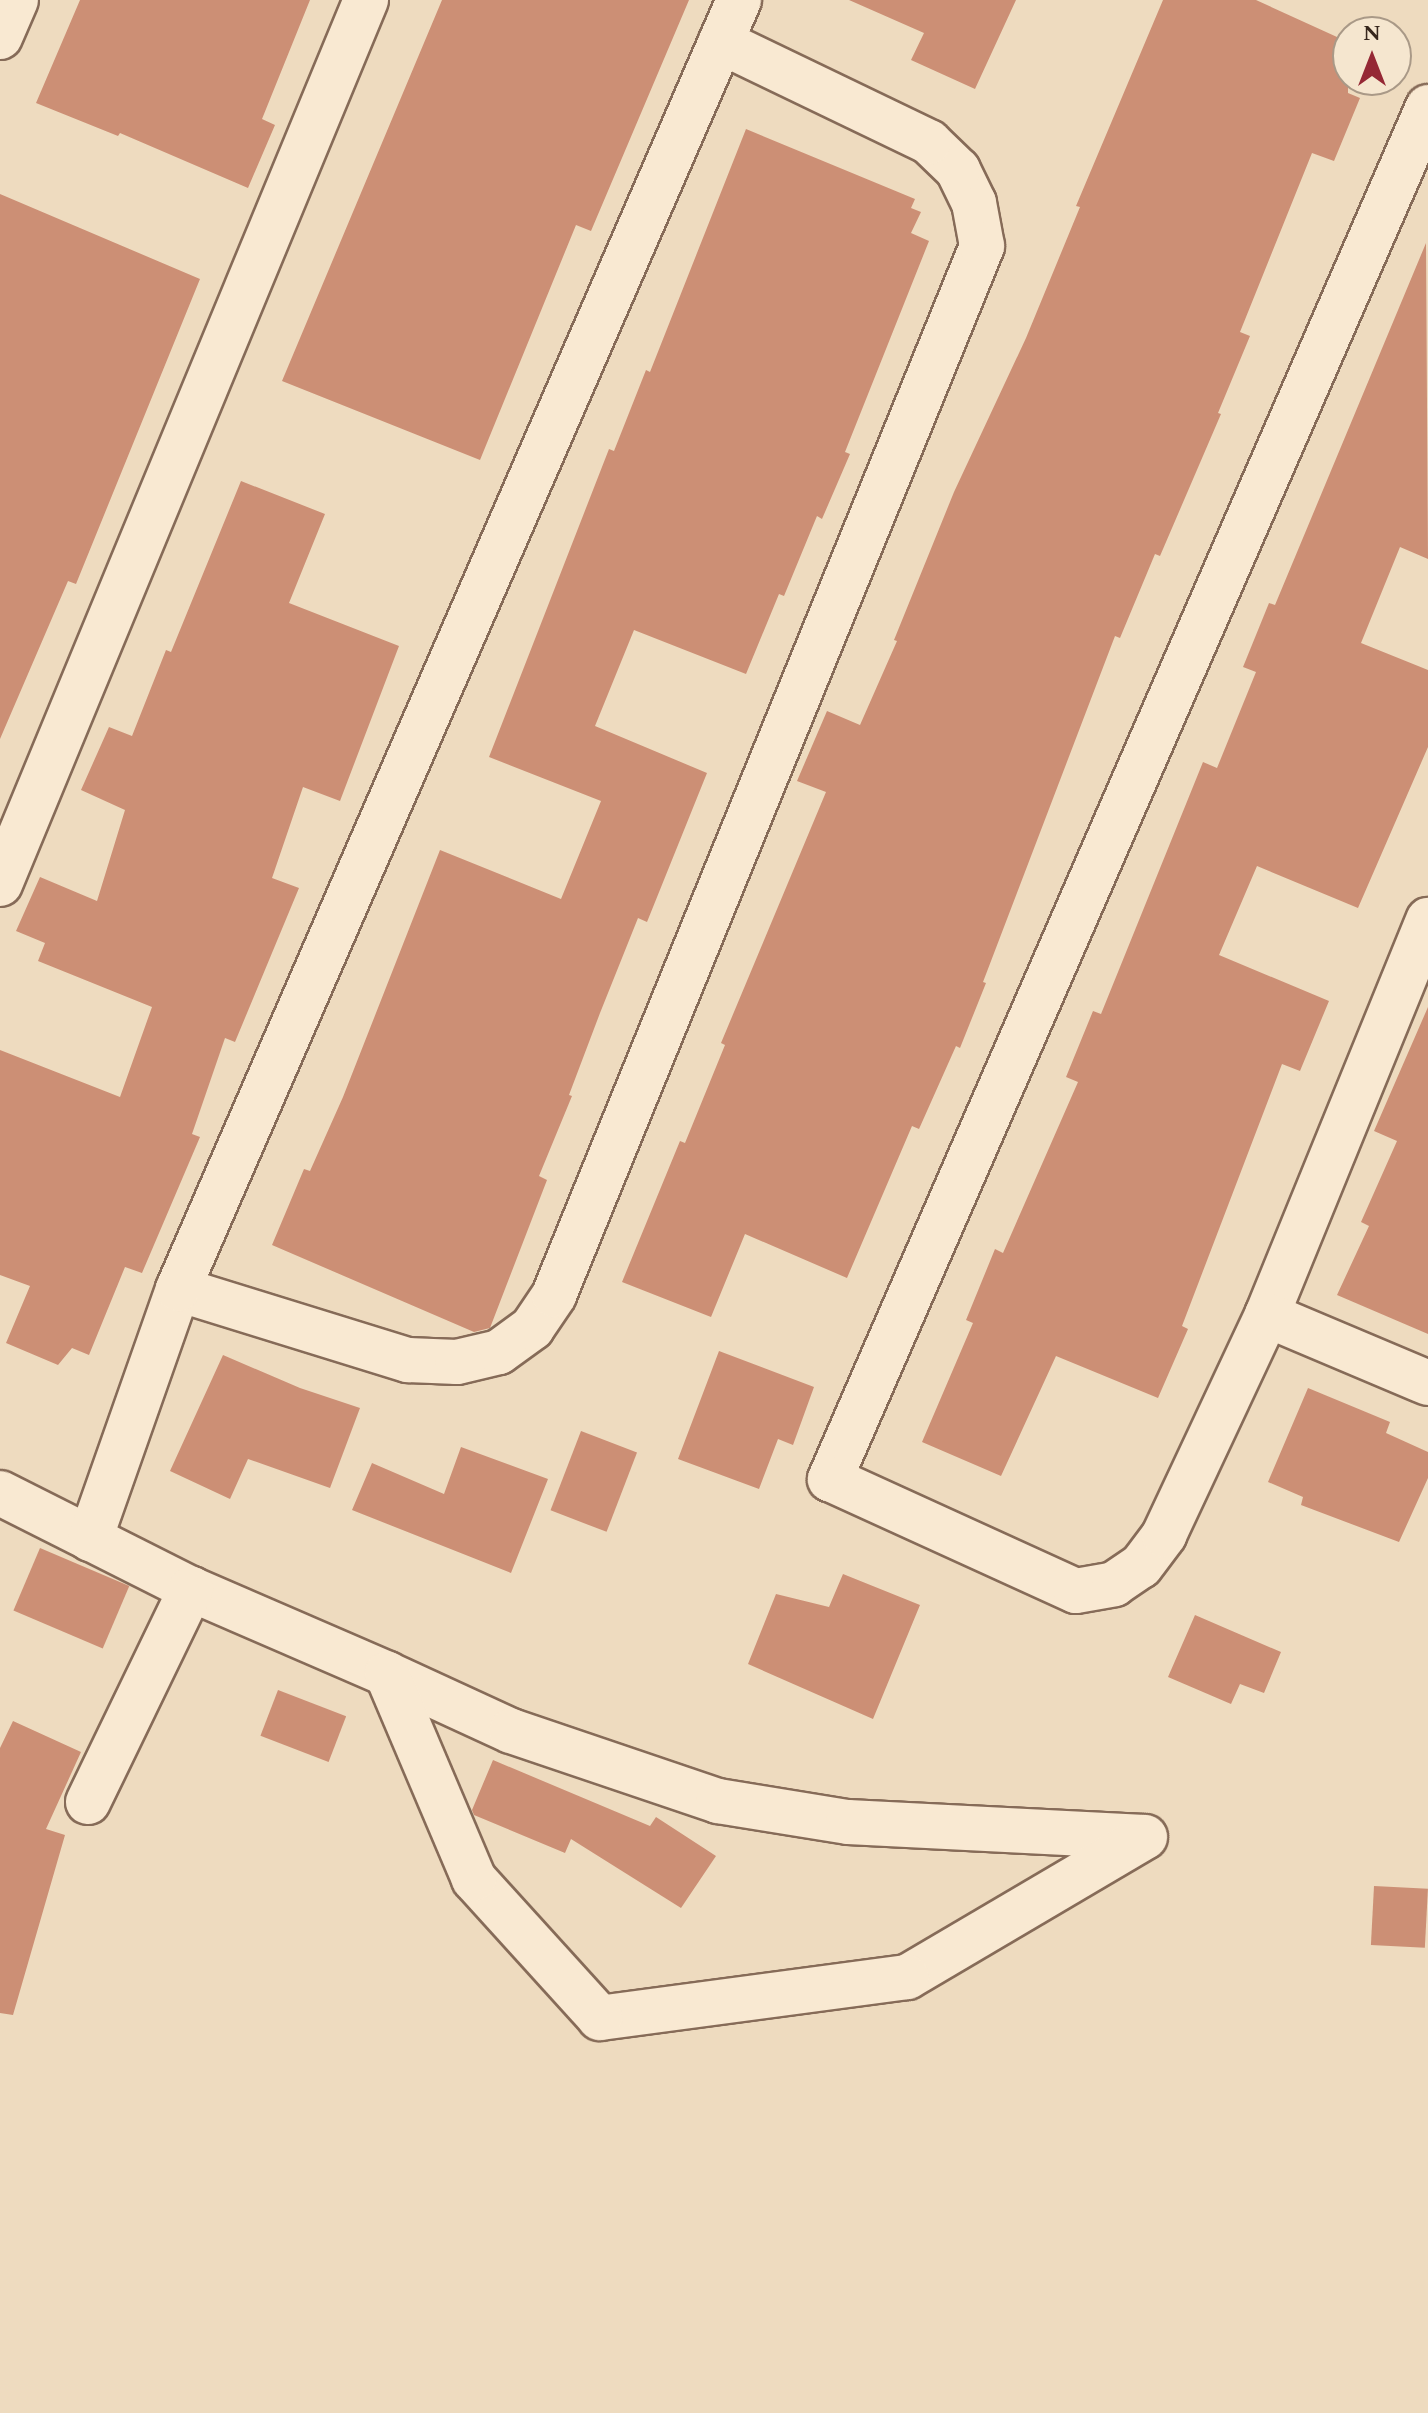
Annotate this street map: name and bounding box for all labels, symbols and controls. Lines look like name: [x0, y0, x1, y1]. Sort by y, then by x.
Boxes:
north arrow: [1332, 16, 1412, 96]
text: N: [1363, 17, 1381, 50]

